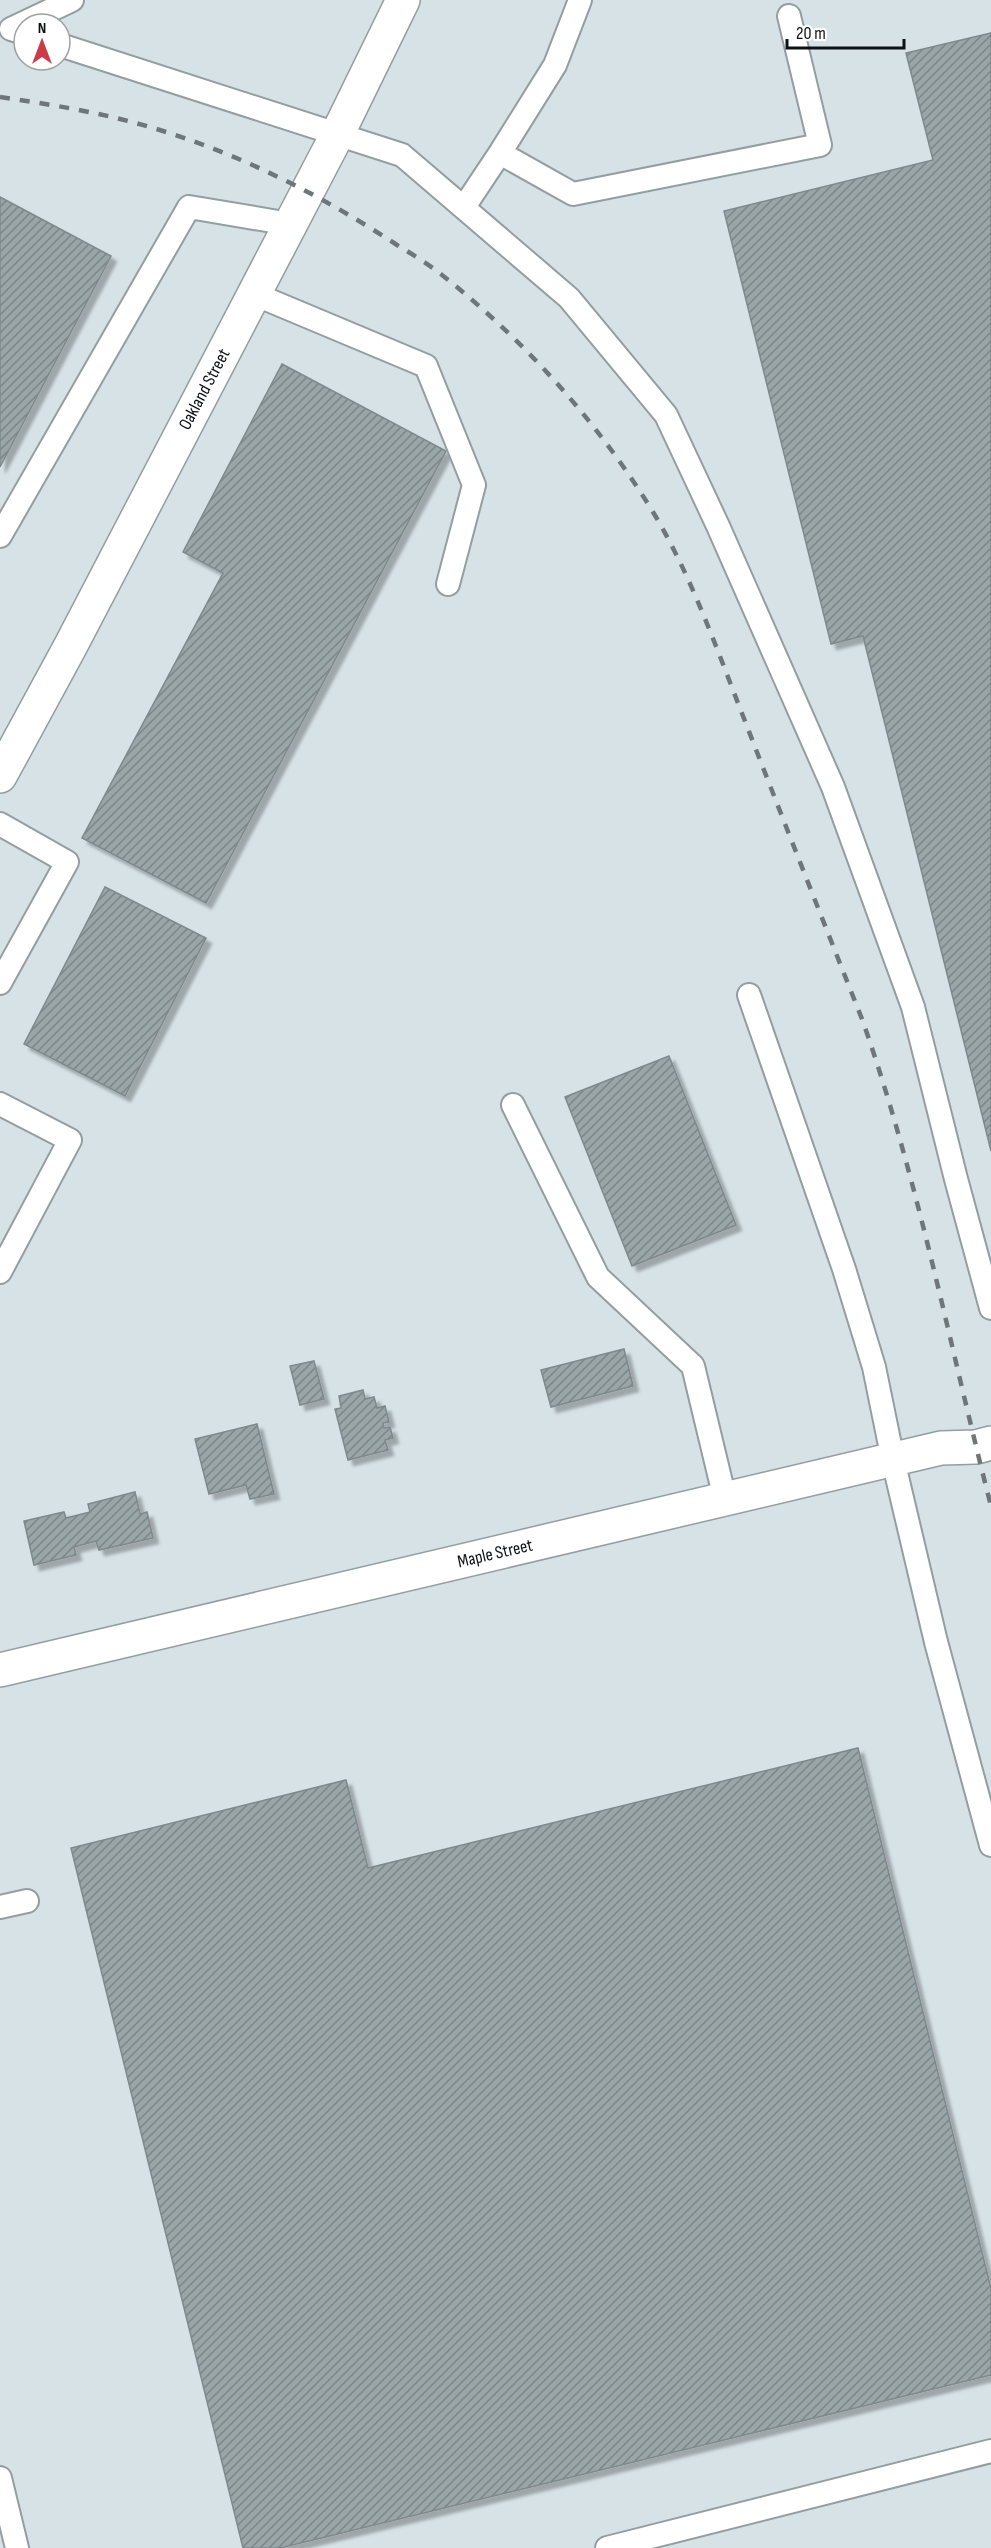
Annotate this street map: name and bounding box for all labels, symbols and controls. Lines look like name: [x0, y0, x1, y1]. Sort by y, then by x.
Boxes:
north arrow: [12, 12, 72, 72]
scale bar: [787, 12, 904, 50]
text: N: [38, 19, 46, 38]
text: 20 m: [796, 23, 826, 44]
street label: Oakland Street: [174, 345, 235, 433]
street label: Maple Street: [455, 1535, 535, 1572]

